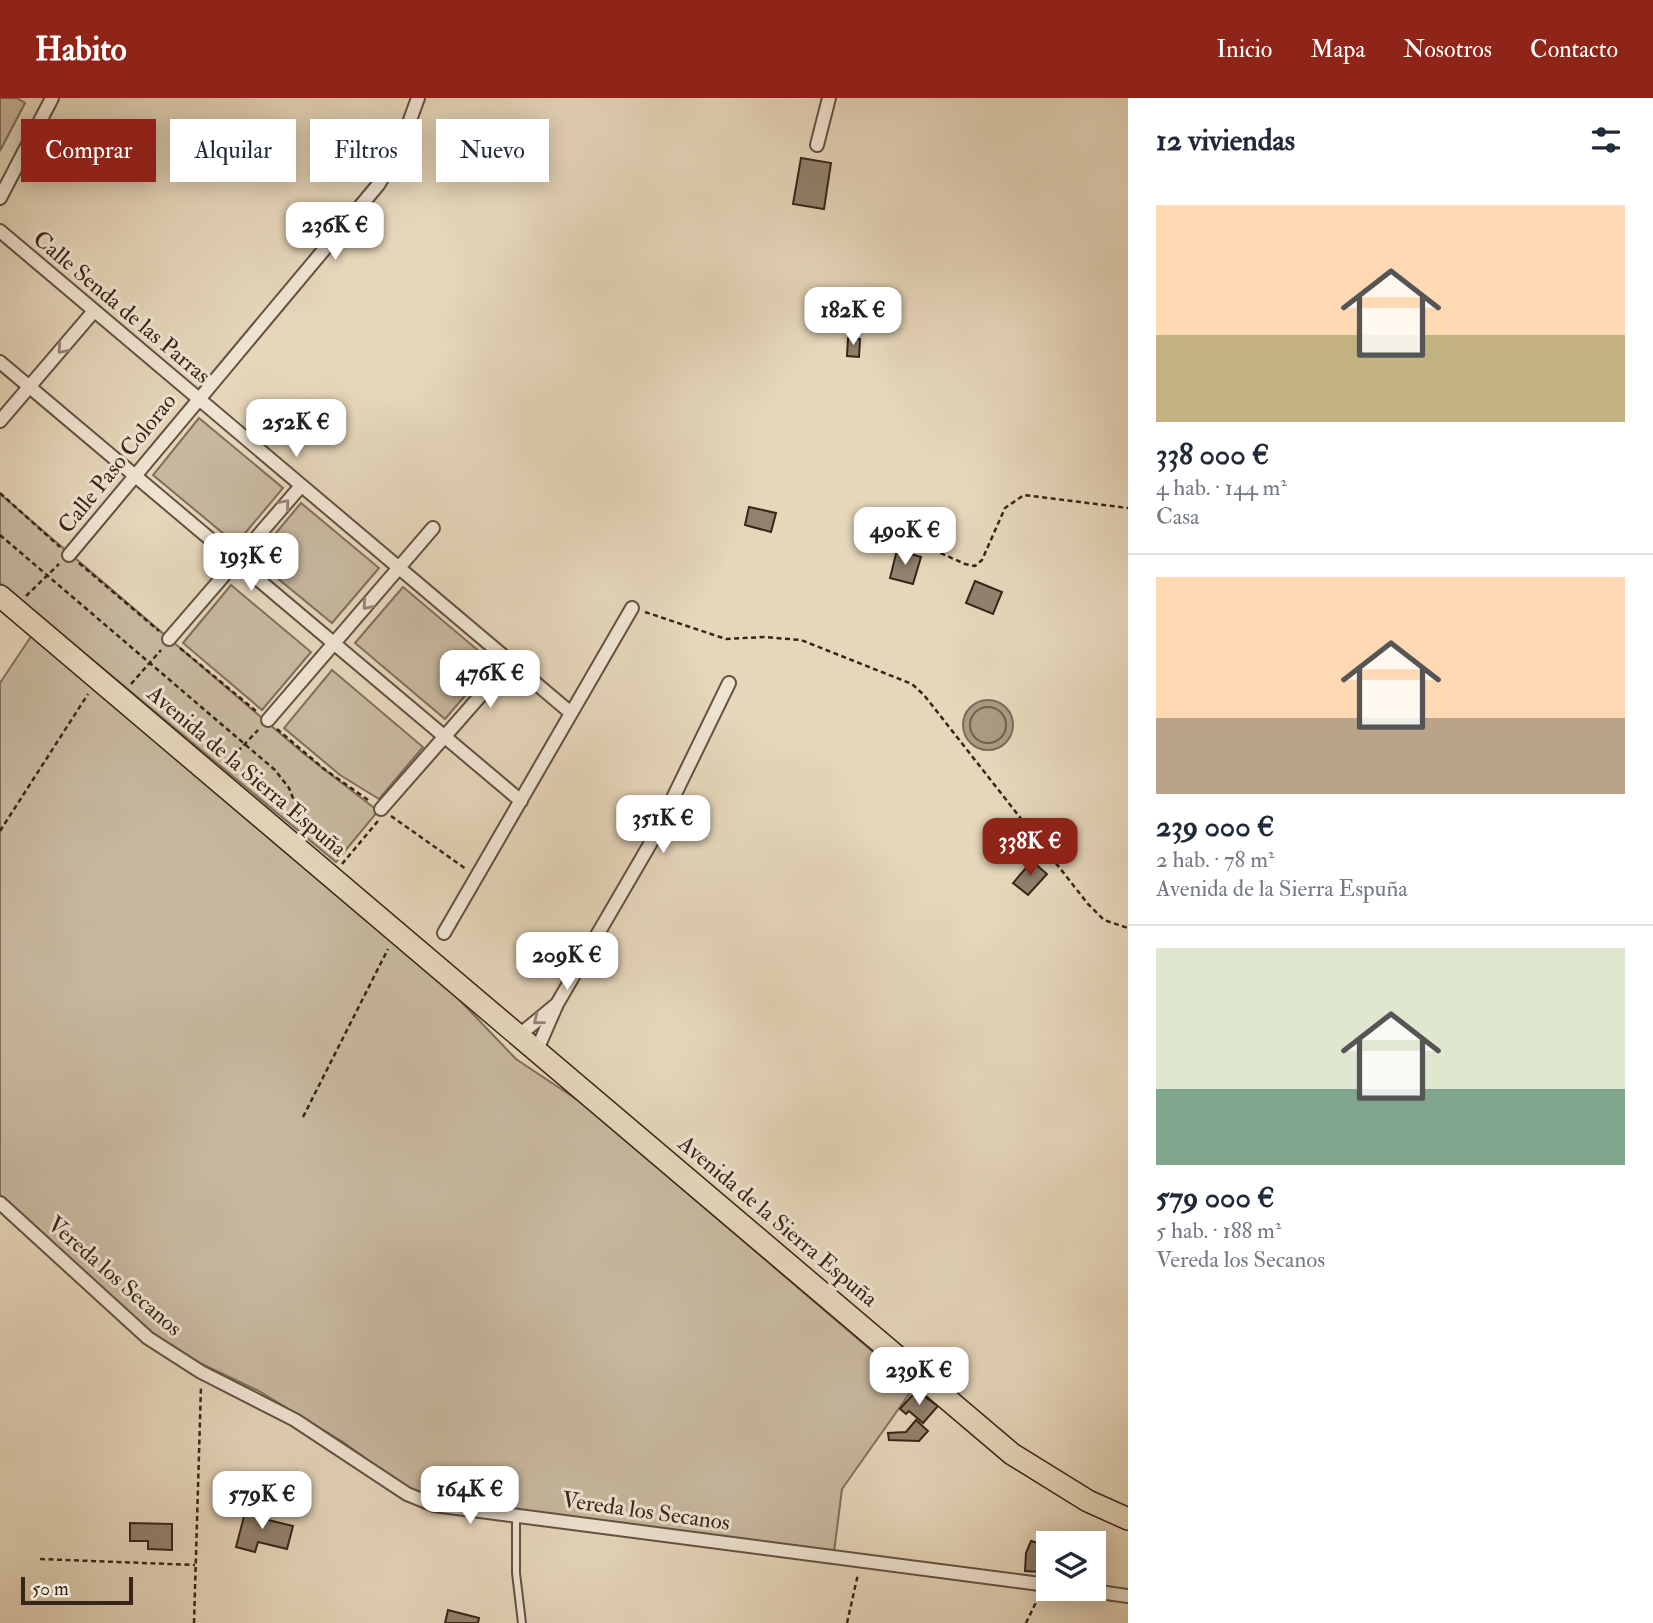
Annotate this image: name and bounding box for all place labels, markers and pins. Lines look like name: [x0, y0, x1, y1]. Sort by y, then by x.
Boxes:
pin: 236K €: [278, 202, 392, 262]
pin: 182K €: [796, 288, 910, 347]
pin: 252K €: [239, 400, 353, 459]
pin: 490K €: [848, 508, 962, 567]
pin: 193K €: [194, 533, 308, 593]
pin: 476K €: [433, 650, 547, 710]
pin: 351K €: [606, 796, 720, 855]
pin: 338K €: [973, 818, 1087, 878]
pin: 209K €: [510, 932, 624, 992]
pin: 239K €: [862, 1348, 976, 1407]
pin: 164K €: [413, 1466, 527, 1526]
pin: 579K €: [205, 1472, 319, 1531]

